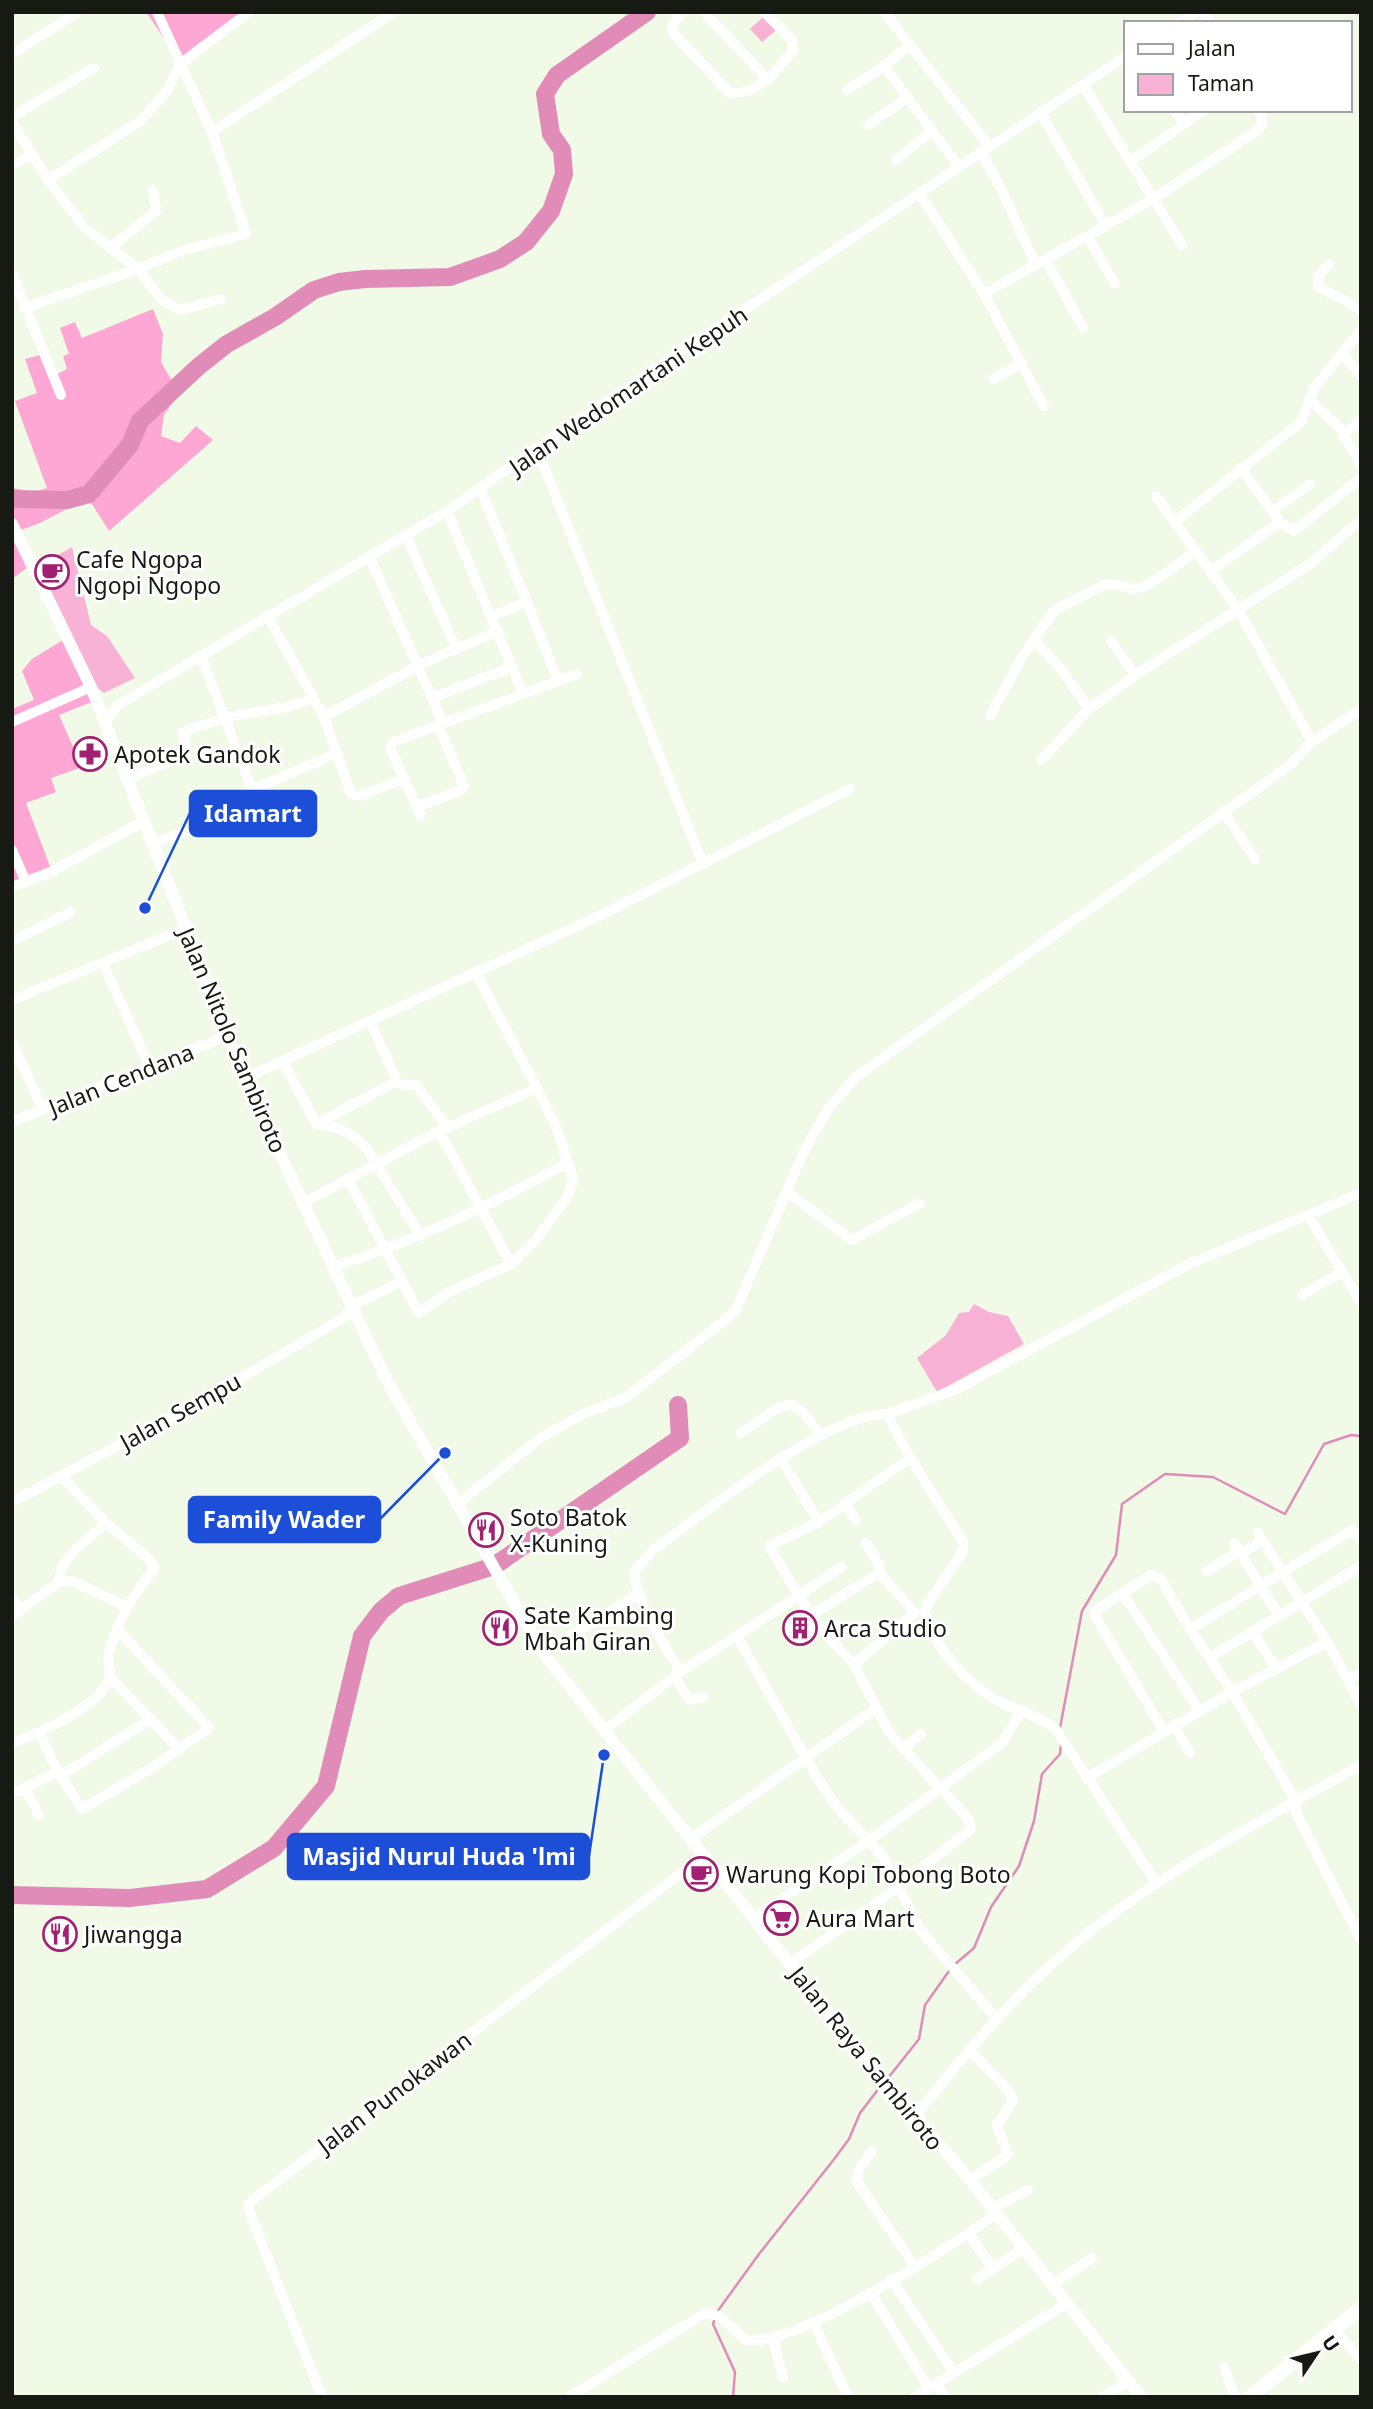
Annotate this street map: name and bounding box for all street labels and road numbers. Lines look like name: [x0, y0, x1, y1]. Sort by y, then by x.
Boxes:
street label: Jalan Wedomartani Kepuh: [501, 298, 754, 483]
street label: Jalan Nitolo Sambiroto: [170, 921, 295, 1158]
street label: Jalan Cendana: [42, 1035, 198, 1123]
street label: Jalan Sempu: [112, 1365, 246, 1458]
street label: Jalan Raya Sambiroto: [781, 1958, 951, 2157]
street label: Jalan Punokawan: [309, 2024, 477, 2162]

